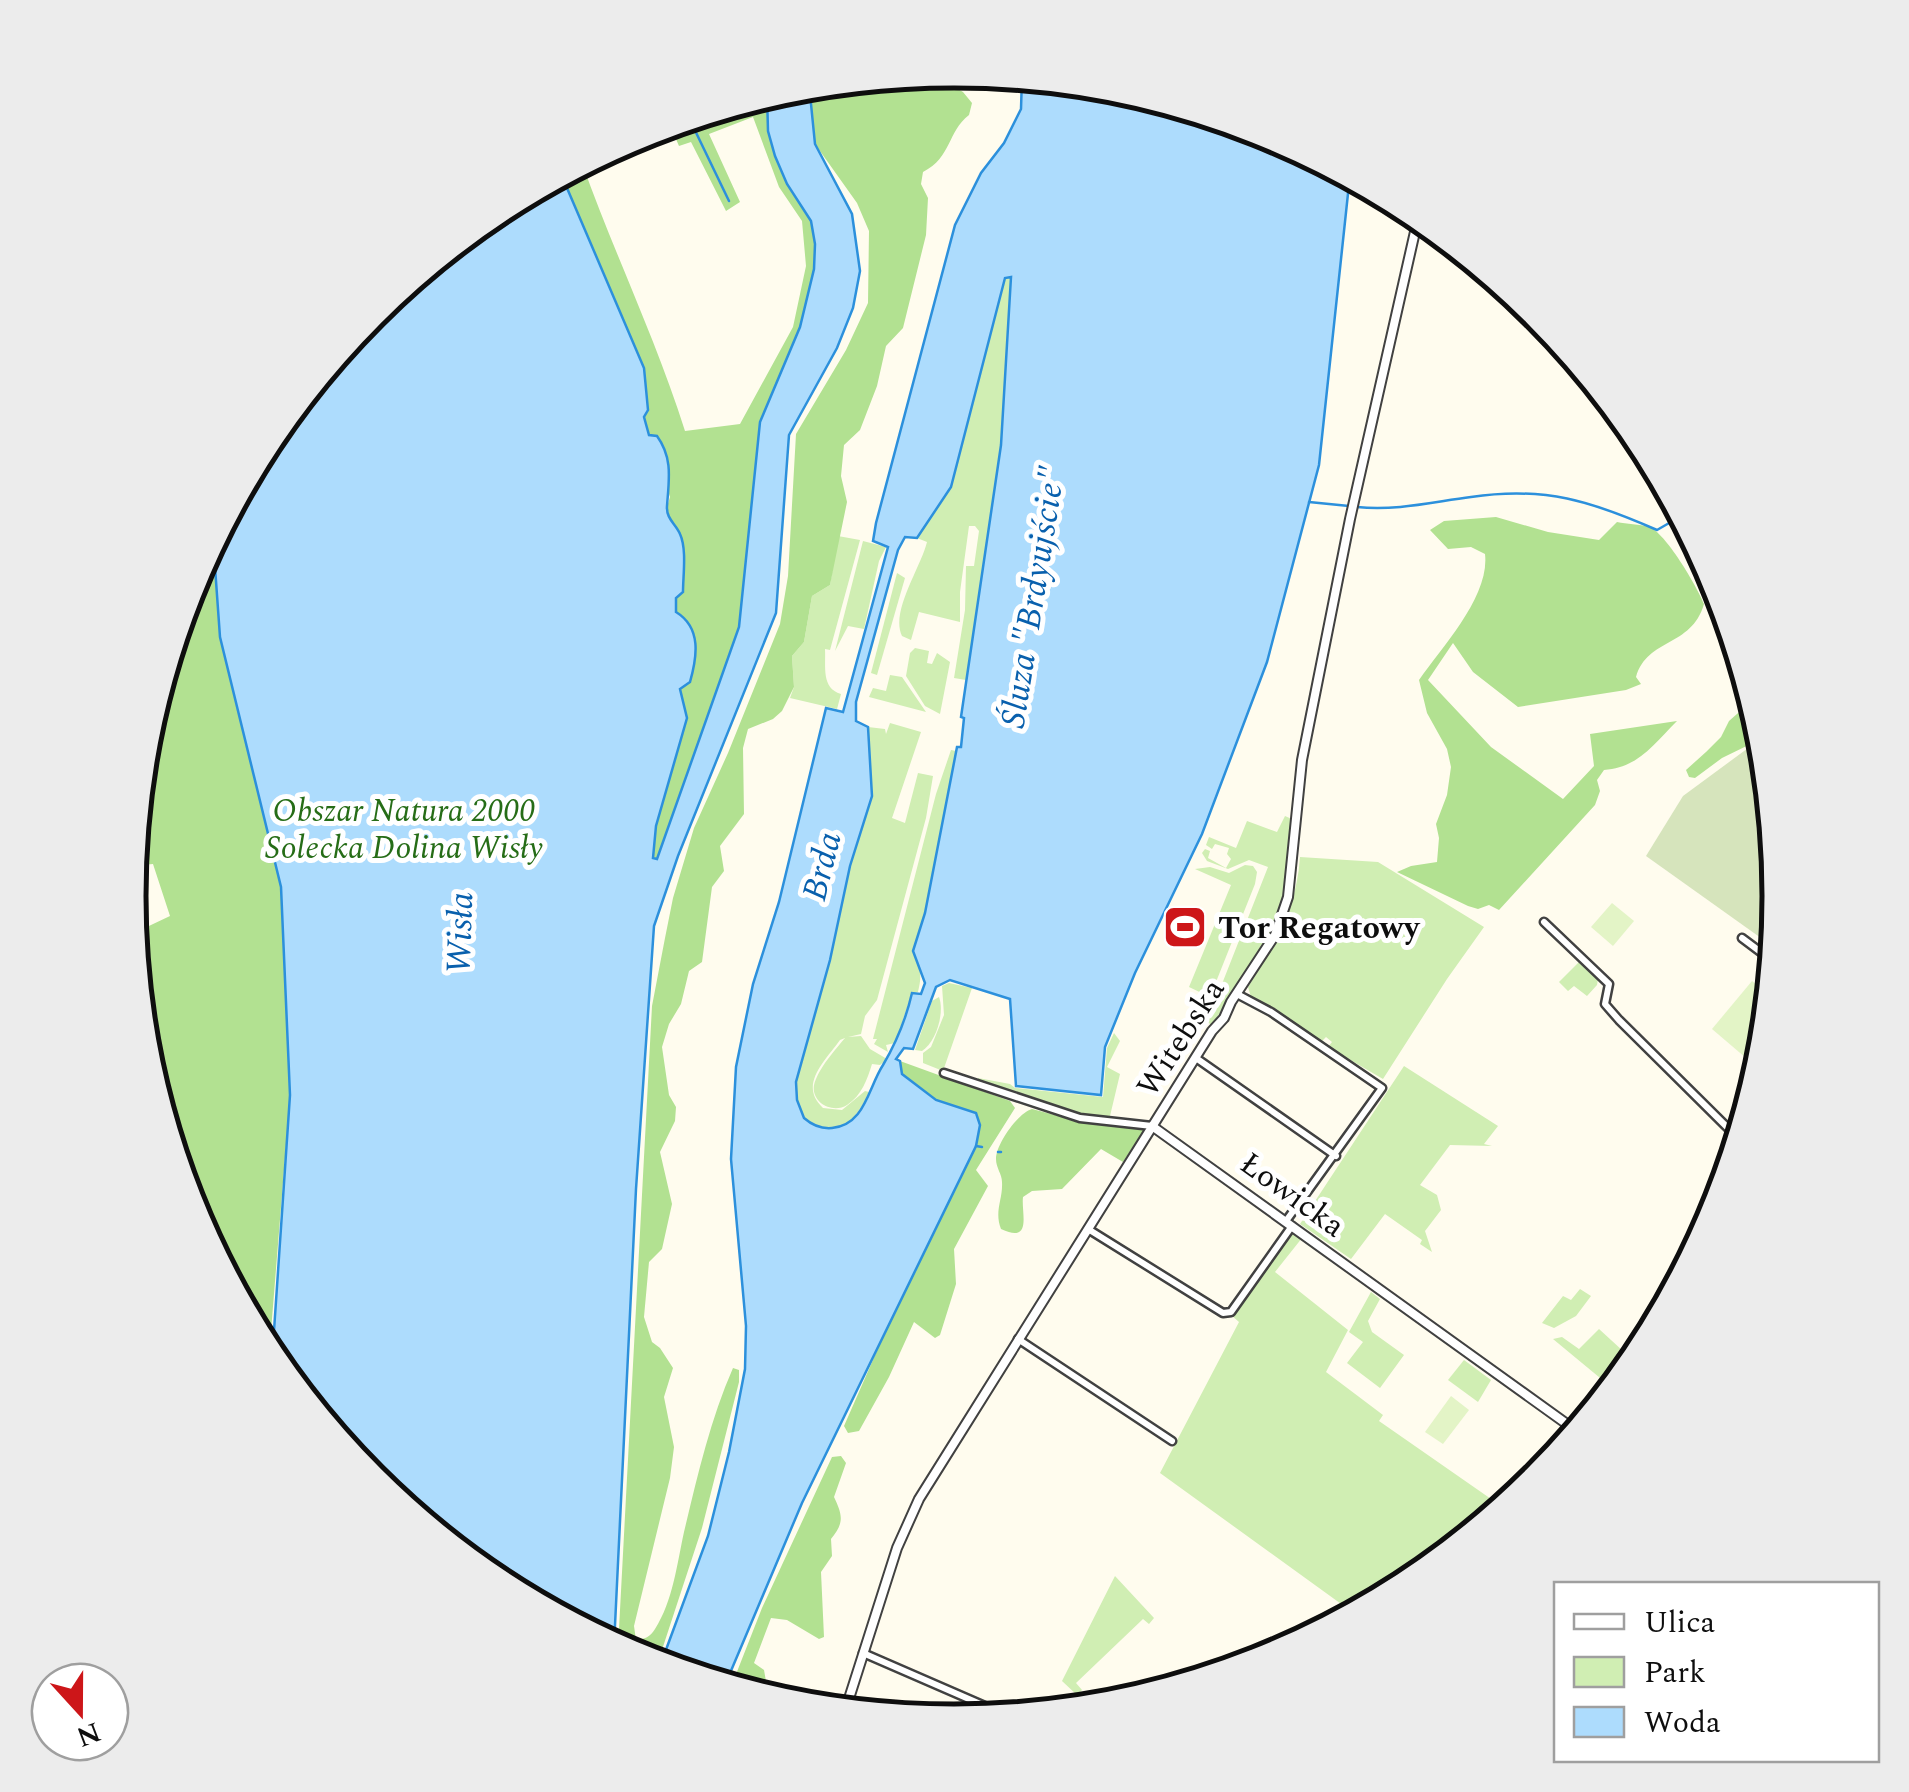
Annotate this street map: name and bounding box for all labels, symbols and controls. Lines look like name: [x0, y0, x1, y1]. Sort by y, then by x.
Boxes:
water label: Śluza "Brdyujście": [987, 463, 1080, 732]
park label: Obszar Natura 2000 Solecka Dolina Wisły: [265, 787, 543, 873]
water label: Brda: [788, 826, 857, 906]
water label: Wisła: [433, 891, 488, 975]
sports icon: Tor Regatowy: [1162, 904, 1208, 950]
place label: Tor Regatowy: [1218, 904, 1421, 953]
street label: Witebska: [1125, 969, 1238, 1107]
street label: Łowicka: [1229, 1140, 1355, 1250]
legend: [1554, 1582, 1879, 1762]
text: Ulica: [1644, 1600, 1716, 1646]
text: Park: [1644, 1650, 1706, 1696]
north arrow: [30, 1662, 130, 1762]
text: Woda: [1644, 1700, 1721, 1746]
text: N: [70, 1710, 107, 1758]

